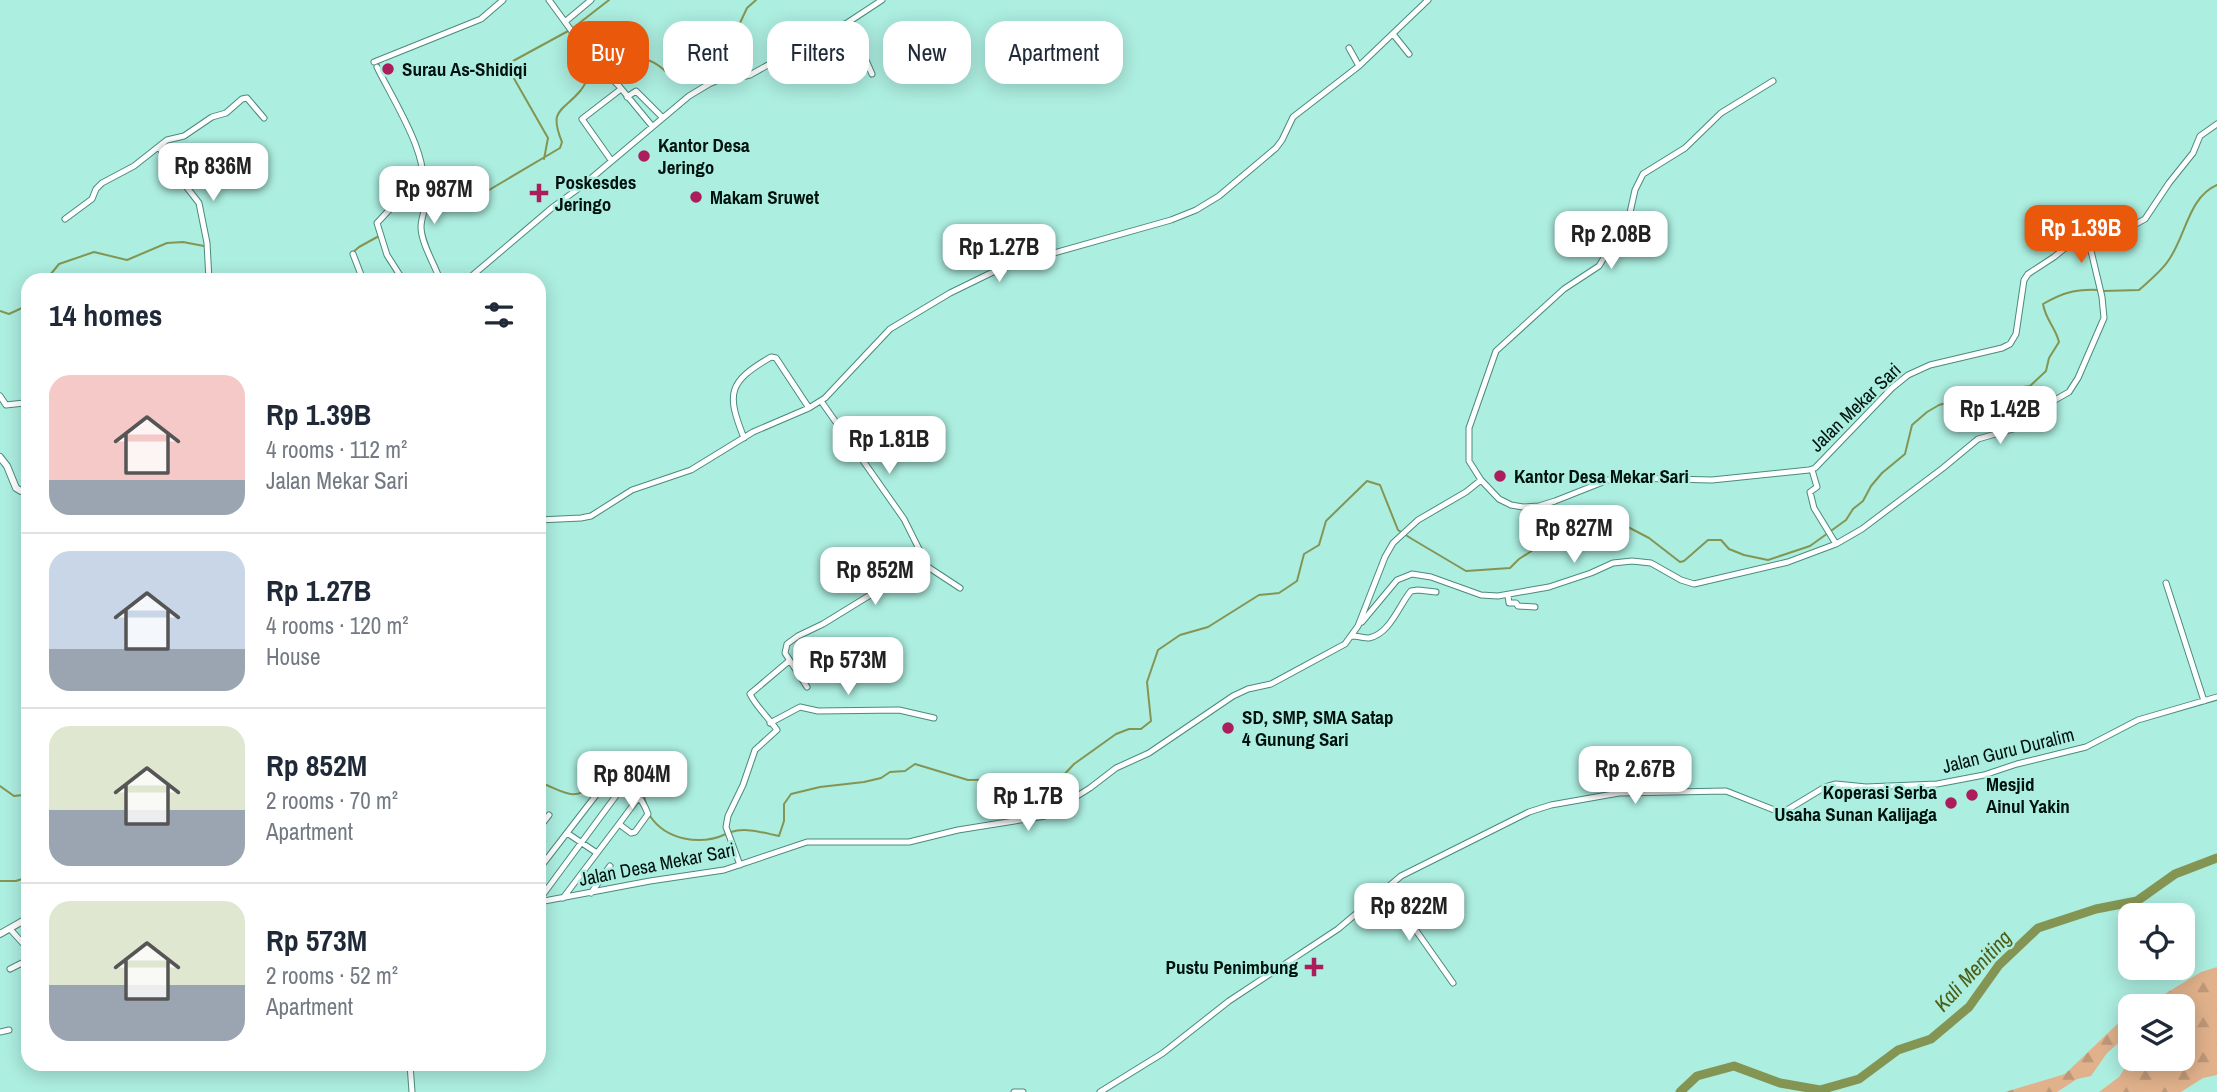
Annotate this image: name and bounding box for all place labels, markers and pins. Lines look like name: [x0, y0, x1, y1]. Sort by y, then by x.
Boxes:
place label: Surau As-Shidiqi: [402, 56, 527, 82]
marker: Surau As-Shidiqi: [380, 61, 396, 77]
place label: Kantor Desa Jeringo: [658, 132, 750, 180]
pin: Rp 836M: [148, 144, 278, 203]
marker: Kantor Desa Jeringo: [636, 148, 652, 164]
pin: Rp 987M: [369, 166, 499, 226]
place label: Poskesdes Jeringo: [555, 169, 636, 217]
marker: Poskesdes Jeringo: [529, 183, 549, 203]
place label: Makam Sruwet: [710, 184, 819, 210]
marker: Makam Sruwet: [688, 189, 704, 205]
pin: Rp 1.39B: [2009, 205, 2153, 265]
pin: Rp 2.08B: [1539, 212, 1683, 271]
pin: Rp 1.27B: [927, 224, 1071, 284]
pin: Rp 1.42B: [1928, 386, 2072, 446]
pin: Rp 1.81B: [817, 416, 961, 476]
place label: Kantor Desa Mekar Sari: [1514, 463, 1689, 489]
marker: Kantor Desa Mekar Sari: [1492, 468, 1508, 484]
pin: Rp 827M: [1509, 505, 1639, 565]
pin: Rp 852M: [810, 548, 940, 607]
pin: Rp 573M: [783, 638, 913, 697]
place label: SD, SMP, SMA Satap 4 Gunung Sari: [1242, 704, 1394, 752]
marker: SD, SMP, SMA Satap 4 Gunung Sari: [1220, 720, 1236, 736]
pin: Rp 2.67B: [1563, 746, 1707, 806]
pin: Rp 804M: [567, 752, 697, 811]
place label: Mesjid Ainul Yakin: [1986, 771, 2070, 819]
pin: Rp 1.7B: [963, 774, 1093, 833]
place label: Koperasi Serba Usaha Sunan Kalijaga: [1774, 779, 1937, 827]
marker: Mesjid Ainul Yakin: [1964, 787, 1980, 803]
marker: Koperasi Serba Usaha Sunan Kalijaga: [1943, 795, 1959, 811]
pin: Rp 822M: [1344, 884, 1474, 943]
place label: Pustu Penimbung: [1166, 954, 1298, 980]
marker: Pustu Penimbung: [1304, 957, 1324, 977]

